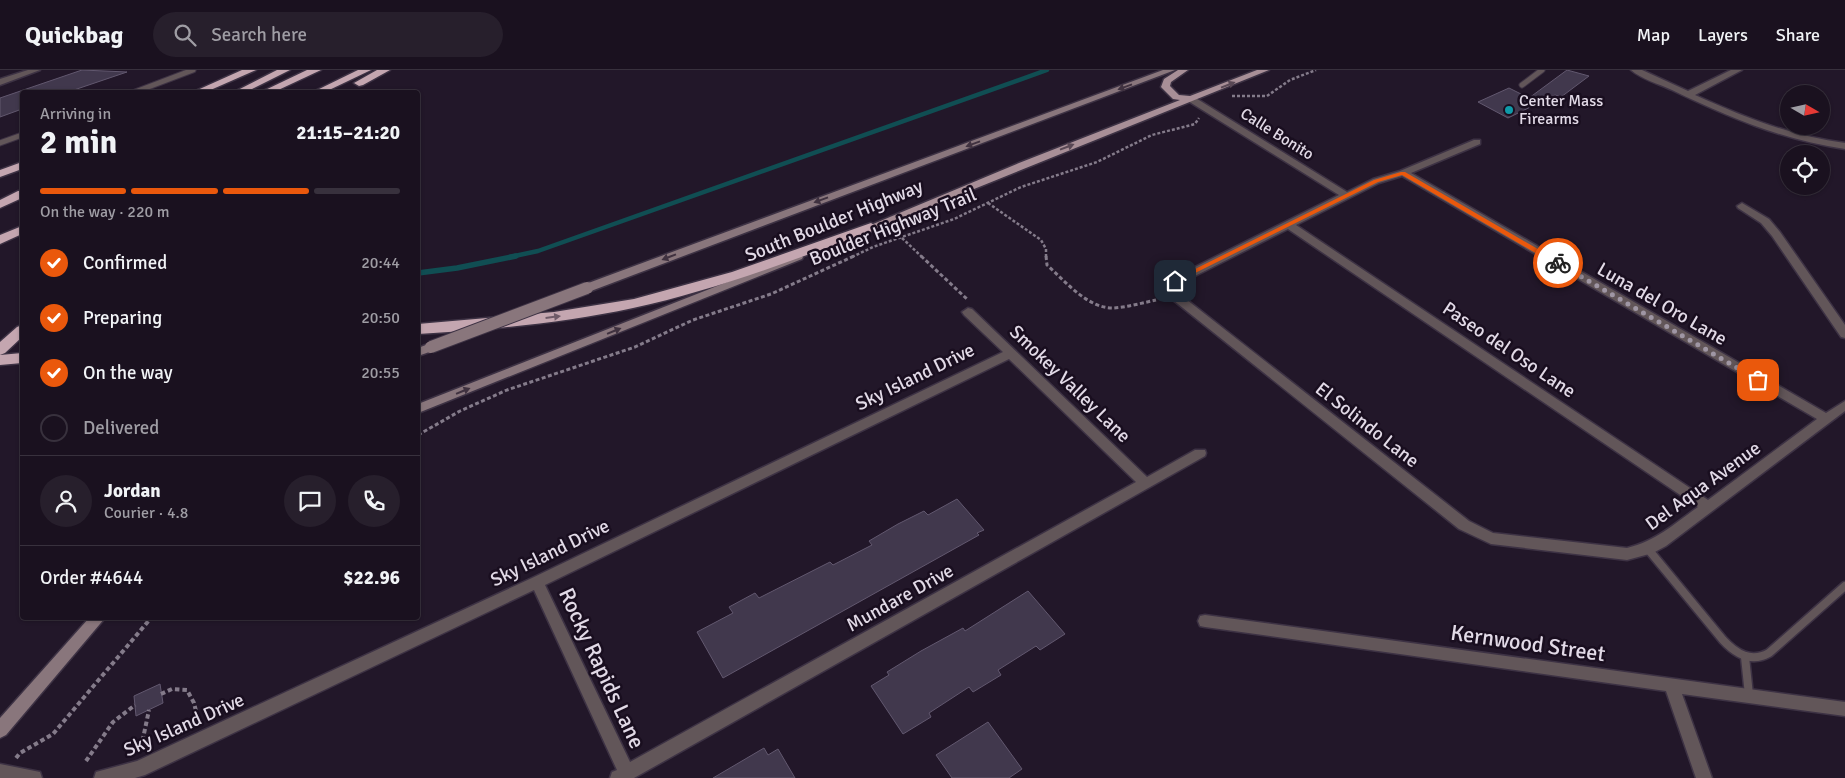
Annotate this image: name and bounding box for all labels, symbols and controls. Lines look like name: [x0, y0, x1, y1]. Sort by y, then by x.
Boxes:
search box: [153, 12, 503, 57]
text: Quickbag: [25, 20, 123, 50]
icon: search: [171, 21, 199, 49]
text: Search here: [211, 23, 307, 47]
text: Map: [1637, 24, 1670, 46]
text: Layers: [1698, 24, 1748, 46]
text: Share: [1776, 24, 1820, 46]
one-way arrow: [1221, 80, 1235, 88]
one-way arrow: [1117, 83, 1132, 91]
north arrow: [1780, 85, 1830, 135]
map controls: [1780, 85, 1830, 195]
place label: Center Mass Firearms: [1519, 91, 1603, 129]
text: Arriving in: [40, 104, 111, 124]
street label: Calle Bonito: [1237, 104, 1317, 164]
marker: Center Mass Firearms: [1503, 104, 1515, 116]
text: 21:15–21:20: [296, 121, 400, 145]
text: 2 min: [40, 123, 117, 162]
one-way arrow: [965, 140, 980, 148]
one-way arrow: [1060, 143, 1075, 151]
button: locate: [1780, 145, 1830, 195]
street label: South Boulder Highway: [741, 174, 927, 268]
street label: Boulder Highway Trail: [806, 183, 980, 271]
one-way arrow: [813, 197, 828, 205]
text: On the way · 220 m: [40, 202, 170, 222]
courier: [1533, 238, 1583, 288]
icon: check: [40, 249, 68, 277]
icon: bike: [1544, 249, 1572, 277]
text: Confirmed: [83, 251, 167, 275]
text: 20:44: [361, 253, 400, 273]
one-way arrow: [661, 254, 676, 262]
street label: Luna del Oro Lane: [1593, 257, 1731, 351]
pin: [1154, 260, 1196, 302]
icon: home: [1161, 267, 1189, 295]
street label: Paseo del Oso Lane: [1438, 297, 1580, 403]
icon: check: [40, 304, 68, 332]
text: Preparing: [83, 306, 162, 330]
text: 20:50: [361, 308, 400, 328]
one-way arrow: [546, 313, 562, 321]
street label: Smokey Valley Lane: [1004, 320, 1136, 448]
one-way arrow: [607, 327, 621, 335]
street label: Sky Island Drive: [852, 338, 978, 416]
icon: check: [40, 359, 68, 387]
pin: [1737, 359, 1779, 401]
text: On the way: [83, 361, 173, 385]
text: 20:55: [361, 363, 400, 383]
icon: bag: [1744, 366, 1772, 394]
street label: El Solindo Lane: [1310, 377, 1424, 473]
one-way arrow: [456, 387, 471, 395]
text: Delivered: [83, 416, 159, 440]
street label: Del Aqua Avenue: [1641, 436, 1765, 536]
button: person: [40, 475, 92, 527]
button: chat: [284, 475, 336, 527]
button: phone: [348, 475, 400, 527]
text: Jordan: [104, 479, 161, 503]
text: Courier · 4.8: [104, 503, 188, 523]
street label: Sky Island Drive: [487, 514, 613, 592]
street label: Mundare Drive: [842, 559, 958, 637]
text: Order #4644: [40, 566, 143, 590]
text: $22.96: [343, 566, 400, 590]
street label: Rocky Rapids Lane: [553, 583, 651, 753]
street label: Kernwood Street: [1449, 619, 1607, 667]
street label: Sky Island Drive: [120, 688, 248, 762]

